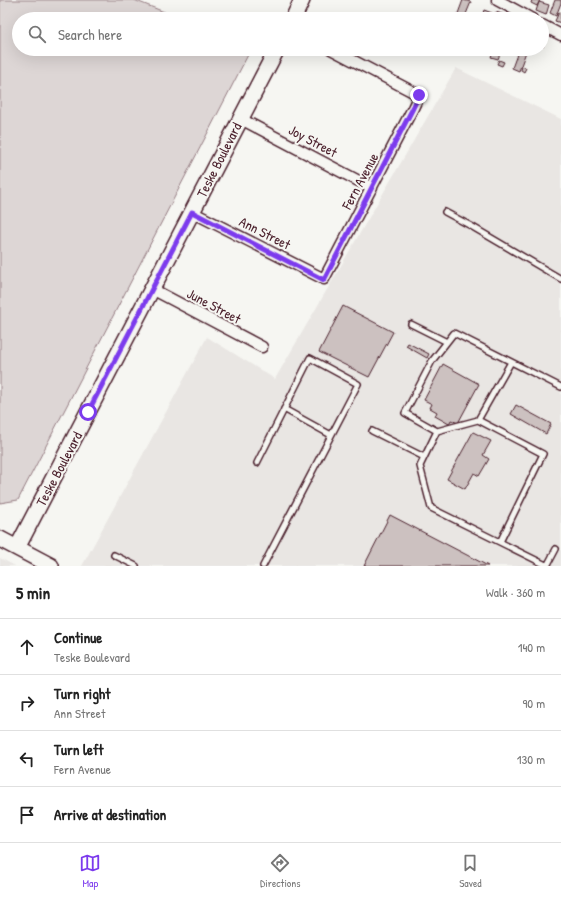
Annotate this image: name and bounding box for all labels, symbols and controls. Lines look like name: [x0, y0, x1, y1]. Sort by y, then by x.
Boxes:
search box: [12, 12, 549, 56]
icon: search: [26, 23, 48, 45]
text: Search here: [58, 24, 122, 45]
route end: [410, 86, 428, 104]
street label: Teske Boulevard: [192, 119, 246, 200]
street label: Joy Street: [285, 120, 341, 162]
street label: Fern Avenue: [336, 149, 383, 213]
street label: Ann Street: [236, 212, 294, 254]
street label: June Street: [184, 283, 245, 328]
route start: [79, 403, 97, 421]
street label: Teske Boulevard: [31, 428, 86, 509]
text: 5 min: [16, 581, 50, 604]
text: Walk · 360 m: [486, 583, 545, 601]
text: Continue: [54, 627, 102, 648]
icon: ahead: [16, 636, 38, 658]
text: 140 m: [518, 638, 545, 656]
text: Teske Boulevard: [54, 648, 130, 666]
text: Turn right: [54, 683, 110, 704]
icon: right: [16, 692, 38, 714]
text: 90 m: [523, 694, 545, 712]
text: Ann Street: [54, 704, 105, 722]
text: Turn left: [54, 739, 104, 760]
icon: left: [16, 748, 38, 770]
text: 130 m: [517, 750, 545, 768]
text: Fern Avenue: [54, 760, 111, 778]
icon: arrive: [16, 804, 38, 826]
text: Arrive at destination: [54, 804, 166, 825]
tab: Map: [79, 852, 101, 890]
tab: Directions: [260, 852, 301, 890]
tab: Saved: [459, 852, 482, 890]

